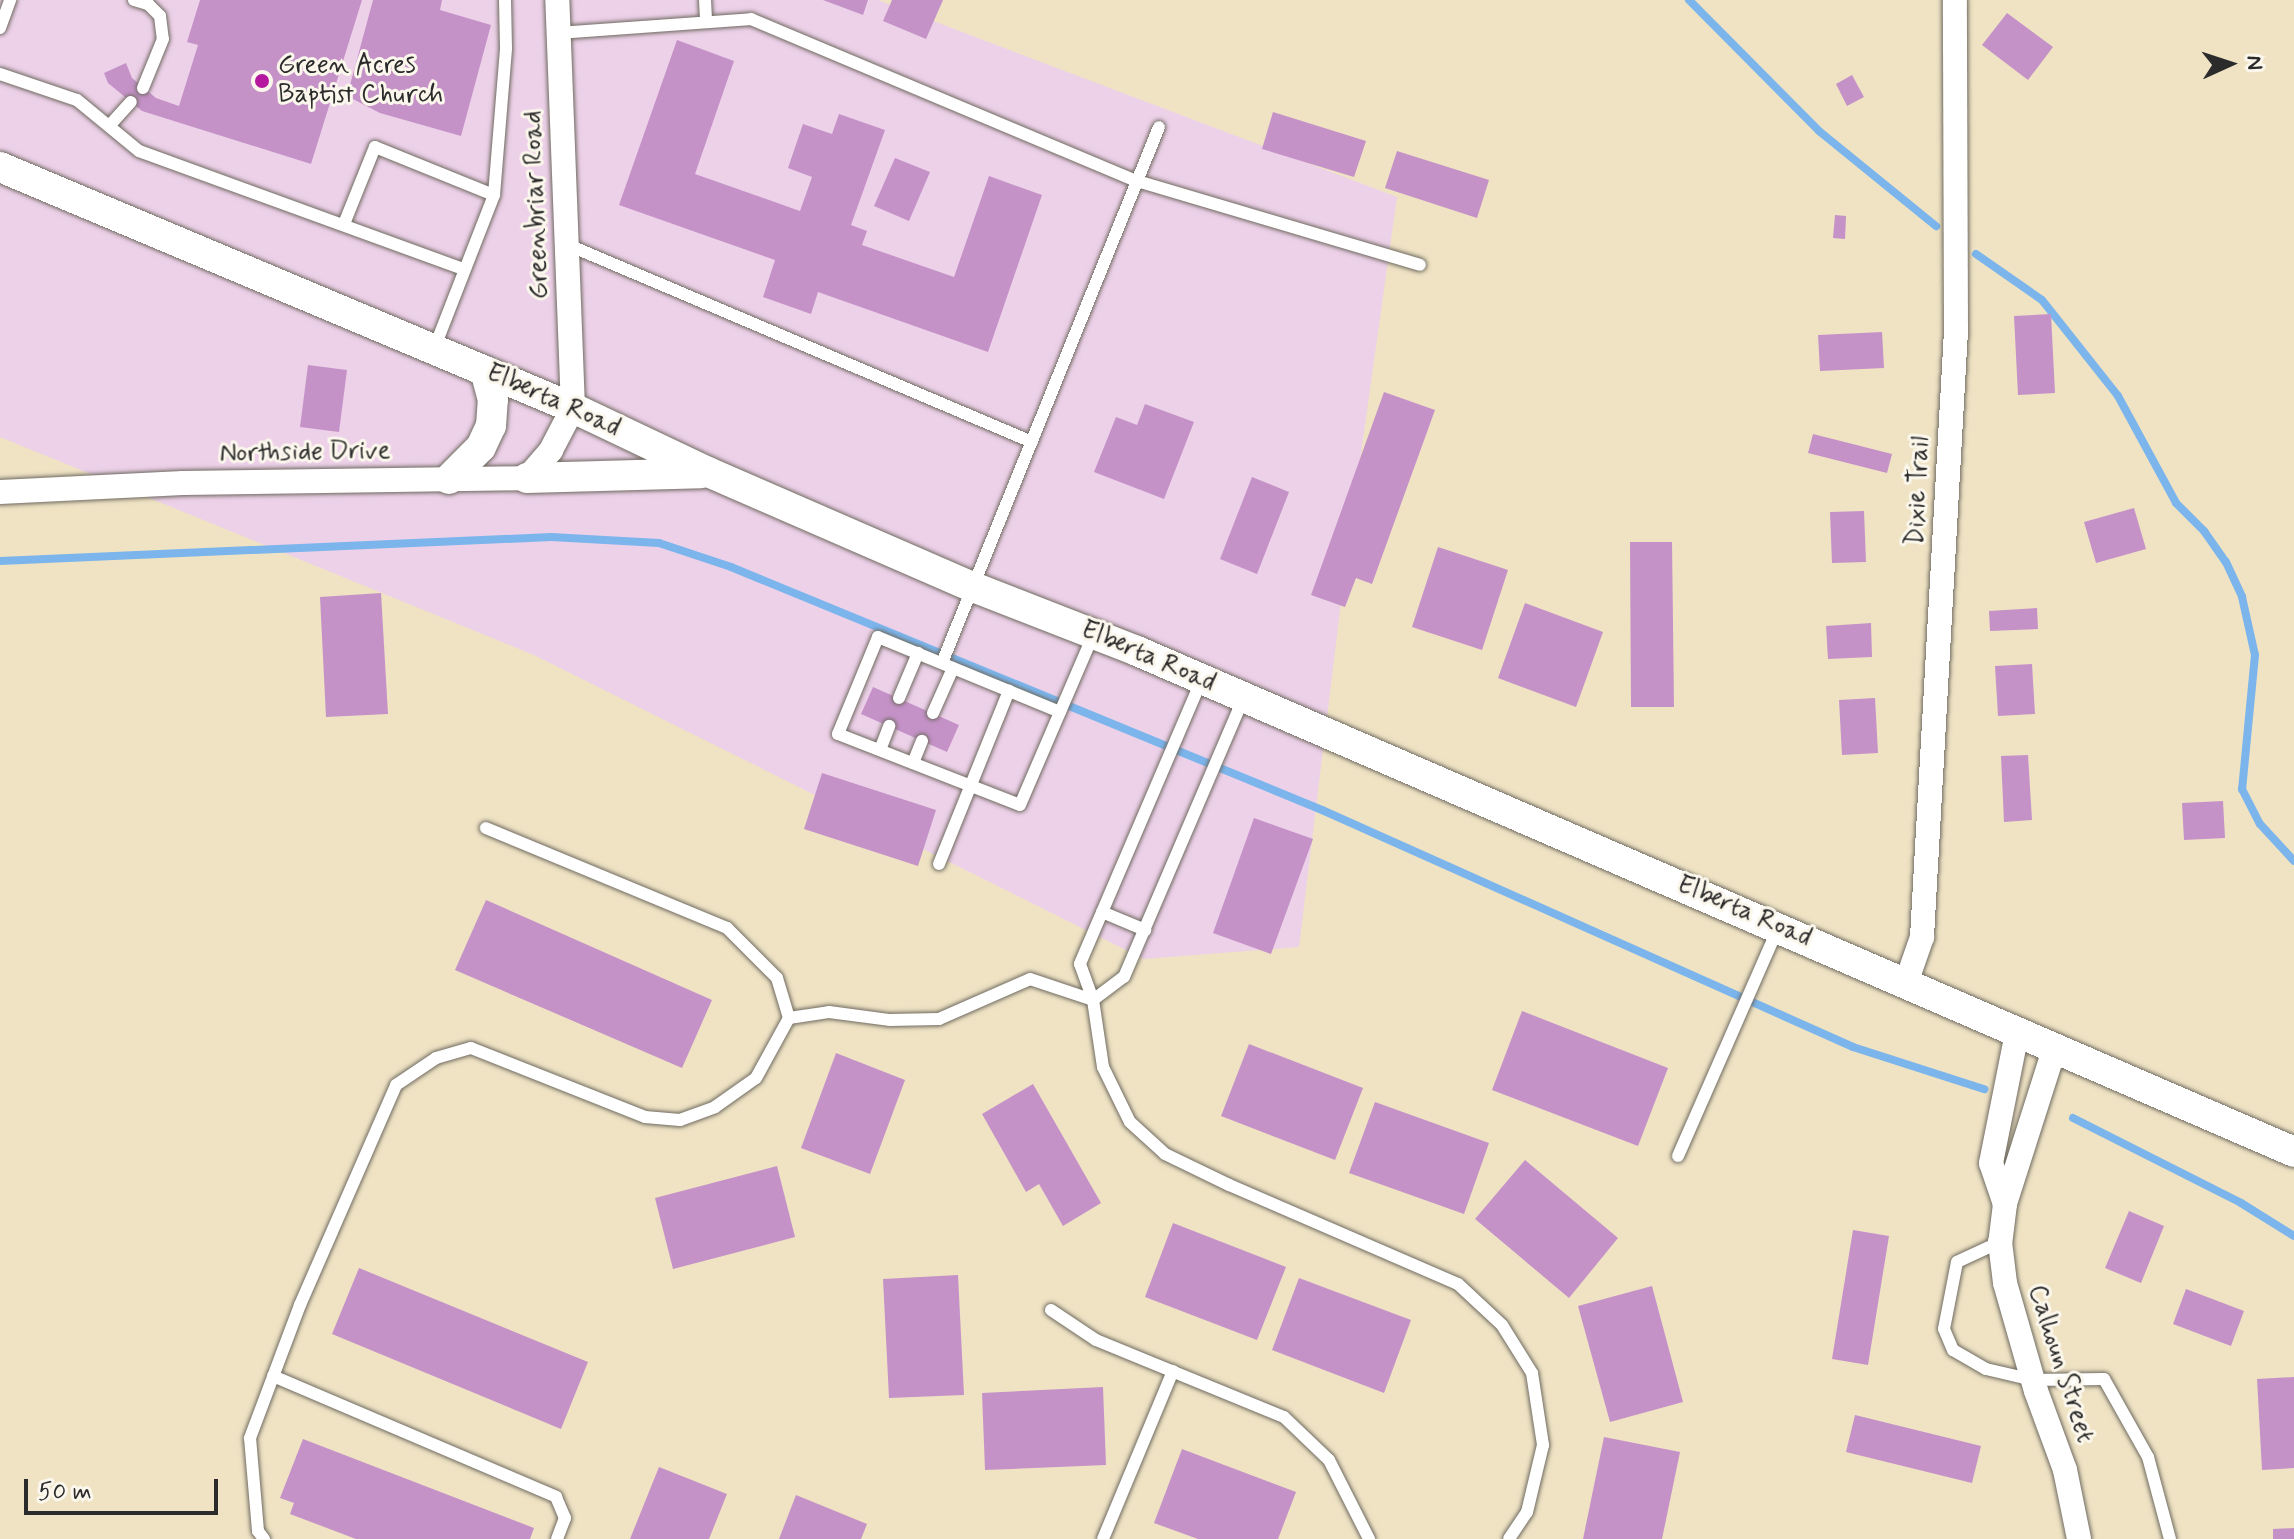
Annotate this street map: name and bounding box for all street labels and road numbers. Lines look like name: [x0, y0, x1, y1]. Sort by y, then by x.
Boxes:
street label: Greenbriar Road: [518, 111, 556, 299]
street label: Elberta Road: [483, 358, 623, 444]
street label: Northside Drive: [221, 436, 389, 470]
street label: Dixie Trail: [1901, 436, 1937, 546]
street label: Elberta Road: [1078, 615, 1218, 699]
street label: Elberta Road: [1674, 870, 1814, 954]
street label: Calhoun Street: [2019, 1279, 2101, 1449]

